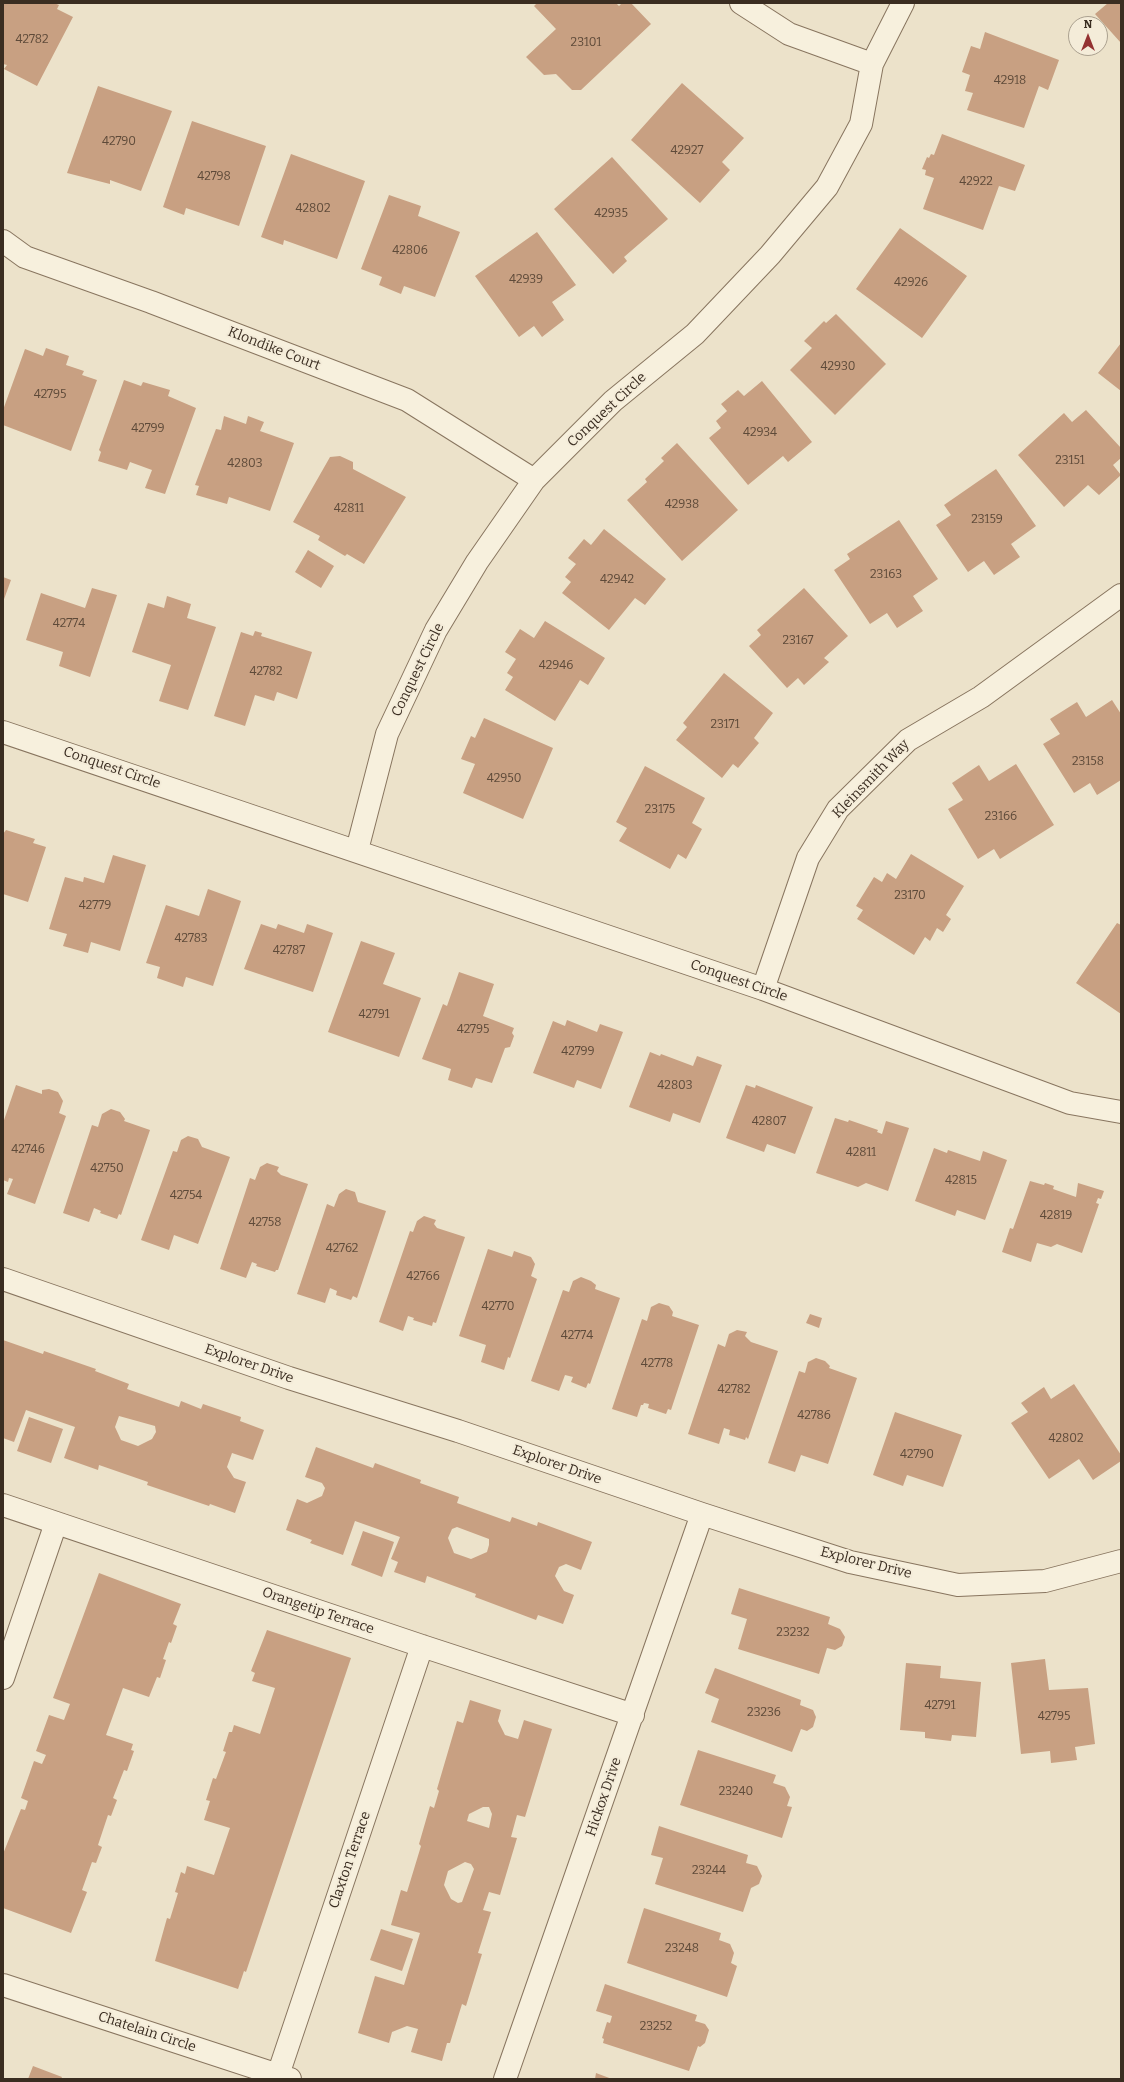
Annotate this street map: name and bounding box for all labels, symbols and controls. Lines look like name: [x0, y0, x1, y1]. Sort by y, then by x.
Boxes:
north arrow: [1068, 16, 1108, 56]
text: N: [1084, 18, 1092, 31]
house number: 42782: [16, 33, 48, 47]
house number: 23101: [571, 36, 601, 50]
house number: 42918: [994, 74, 1026, 88]
house number: 42790: [102, 135, 136, 149]
house number: 42927: [671, 144, 703, 158]
house number: 42798: [197, 170, 231, 184]
house number: 42922: [959, 175, 993, 189]
house number: 42802: [296, 202, 330, 216]
house number: 42935: [594, 207, 628, 221]
house number: 42806: [392, 244, 428, 258]
house number: 42939: [509, 273, 543, 287]
house number: 42926: [894, 276, 928, 290]
street label: Klondike Court: [225, 324, 323, 374]
house number: 42930: [821, 360, 855, 374]
street label: Conquest Circle: [564, 369, 650, 451]
house number: 42795: [34, 388, 66, 402]
house number: 42799: [131, 422, 165, 436]
house number: 42934: [743, 426, 777, 440]
house number: 23151: [1055, 454, 1085, 468]
house number: 42803: [227, 457, 263, 471]
house number: 42938: [665, 498, 699, 512]
house number: 42811: [334, 502, 364, 516]
house number: 23159: [971, 513, 1003, 527]
house number: 23163: [870, 568, 902, 582]
house number: 42942: [600, 573, 634, 587]
house number: 42774: [53, 617, 85, 631]
street label: Conquest Circle: [388, 621, 448, 719]
house number: 23167: [782, 634, 814, 648]
house number: 42946: [539, 659, 573, 673]
house number: 42782: [250, 665, 282, 679]
house number: 23171: [710, 718, 740, 732]
street label: Kleinsmith Way: [829, 736, 913, 822]
street label: Conquest Circle: [61, 743, 163, 793]
house number: 23158: [1072, 755, 1104, 769]
house number: 42950: [487, 772, 521, 786]
house number: 23175: [645, 803, 675, 817]
house number: 23166: [985, 810, 1017, 824]
house number: 23170: [894, 889, 926, 903]
house number: 42779: [79, 899, 111, 913]
house number: 42783: [174, 932, 208, 946]
house number: 42787: [273, 944, 305, 958]
street label: Conquest Circle: [688, 956, 790, 1006]
house number: 42791: [358, 1008, 390, 1022]
house number: 42795: [457, 1023, 489, 1037]
house number: 42799: [561, 1045, 595, 1059]
house number: 42803: [657, 1079, 693, 1093]
house number: 42807: [752, 1115, 786, 1129]
house number: 42746: [11, 1143, 45, 1157]
house number: 42811: [846, 1146, 876, 1160]
house number: 42750: [90, 1162, 124, 1176]
house number: 42815: [945, 1174, 977, 1188]
house number: 42754: [170, 1189, 202, 1203]
house number: 42819: [1040, 1209, 1072, 1223]
house number: 42758: [249, 1216, 281, 1230]
house number: 42762: [326, 1242, 358, 1256]
house number: 42766: [406, 1270, 440, 1284]
house number: 42770: [482, 1300, 514, 1314]
house number: 42774: [561, 1329, 593, 1343]
street label: Explorer Drive: [202, 1341, 296, 1387]
house number: 42778: [641, 1357, 673, 1371]
house number: 42782: [718, 1383, 750, 1397]
house number: 42786: [797, 1409, 831, 1423]
house number: 42802: [1049, 1432, 1083, 1446]
street label: Explorer Drive: [510, 1442, 604, 1488]
house number: 42790: [900, 1448, 934, 1462]
street label: Explorer Drive: [819, 1544, 913, 1582]
street label: Orangetip Terrace: [260, 1584, 376, 1638]
house number: 23232: [776, 1626, 810, 1640]
house number: 42791: [924, 1699, 956, 1713]
house number: 23236: [747, 1706, 781, 1720]
house number: 42795: [1038, 1710, 1070, 1724]
street label: Hickox Drive: [583, 1755, 625, 1839]
house number: 23240: [719, 1785, 753, 1799]
street label: Claxton Terrace: [326, 1809, 374, 1911]
house number: 23244: [692, 1864, 726, 1878]
house number: 23248: [665, 1942, 699, 1956]
street label: Chatelain Circle: [96, 2008, 198, 2056]
house number: 23252: [640, 2020, 672, 2034]

